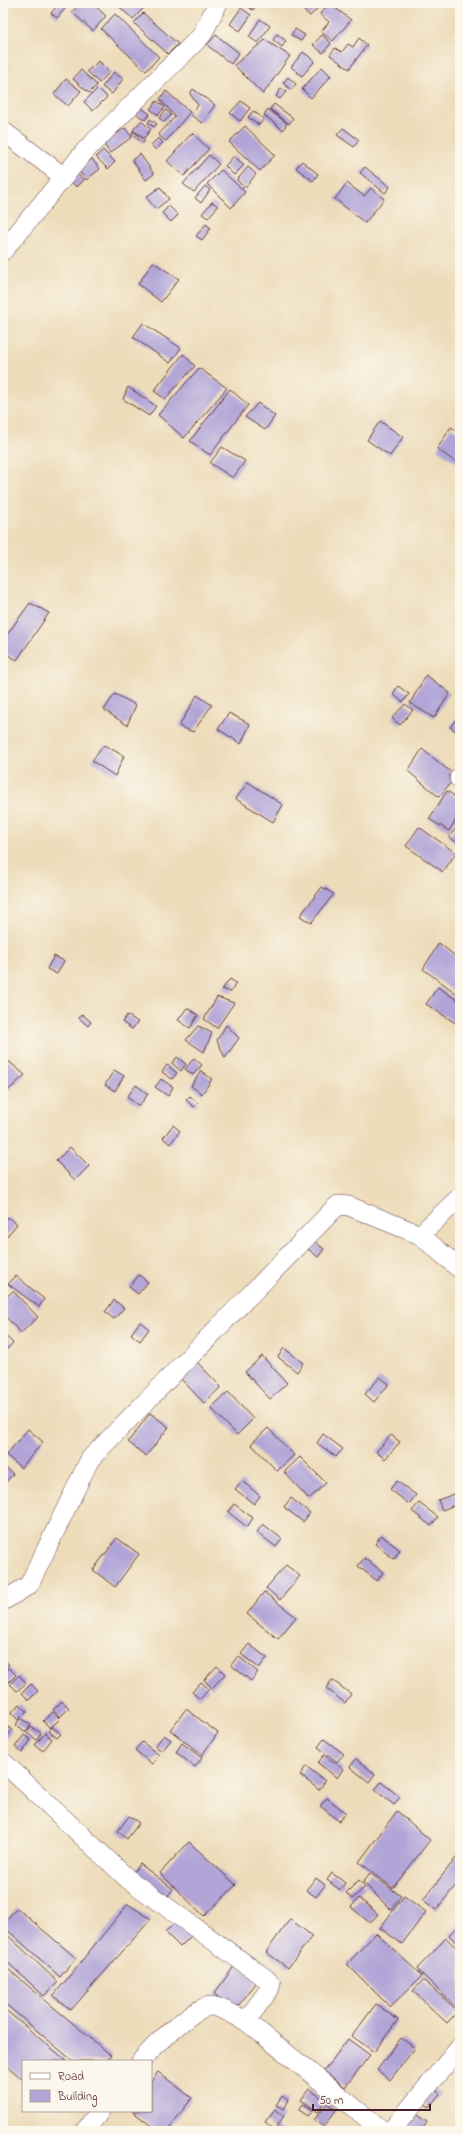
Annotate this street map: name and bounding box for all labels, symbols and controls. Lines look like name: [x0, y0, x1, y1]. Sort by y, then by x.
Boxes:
legend: [22, 2060, 152, 2112]
text: Road: [58, 2068, 84, 2086]
scale bar: [313, 2086, 430, 2112]
text: Building: [57, 2088, 97, 2107]
text: 50 m: [319, 2092, 343, 2110]

